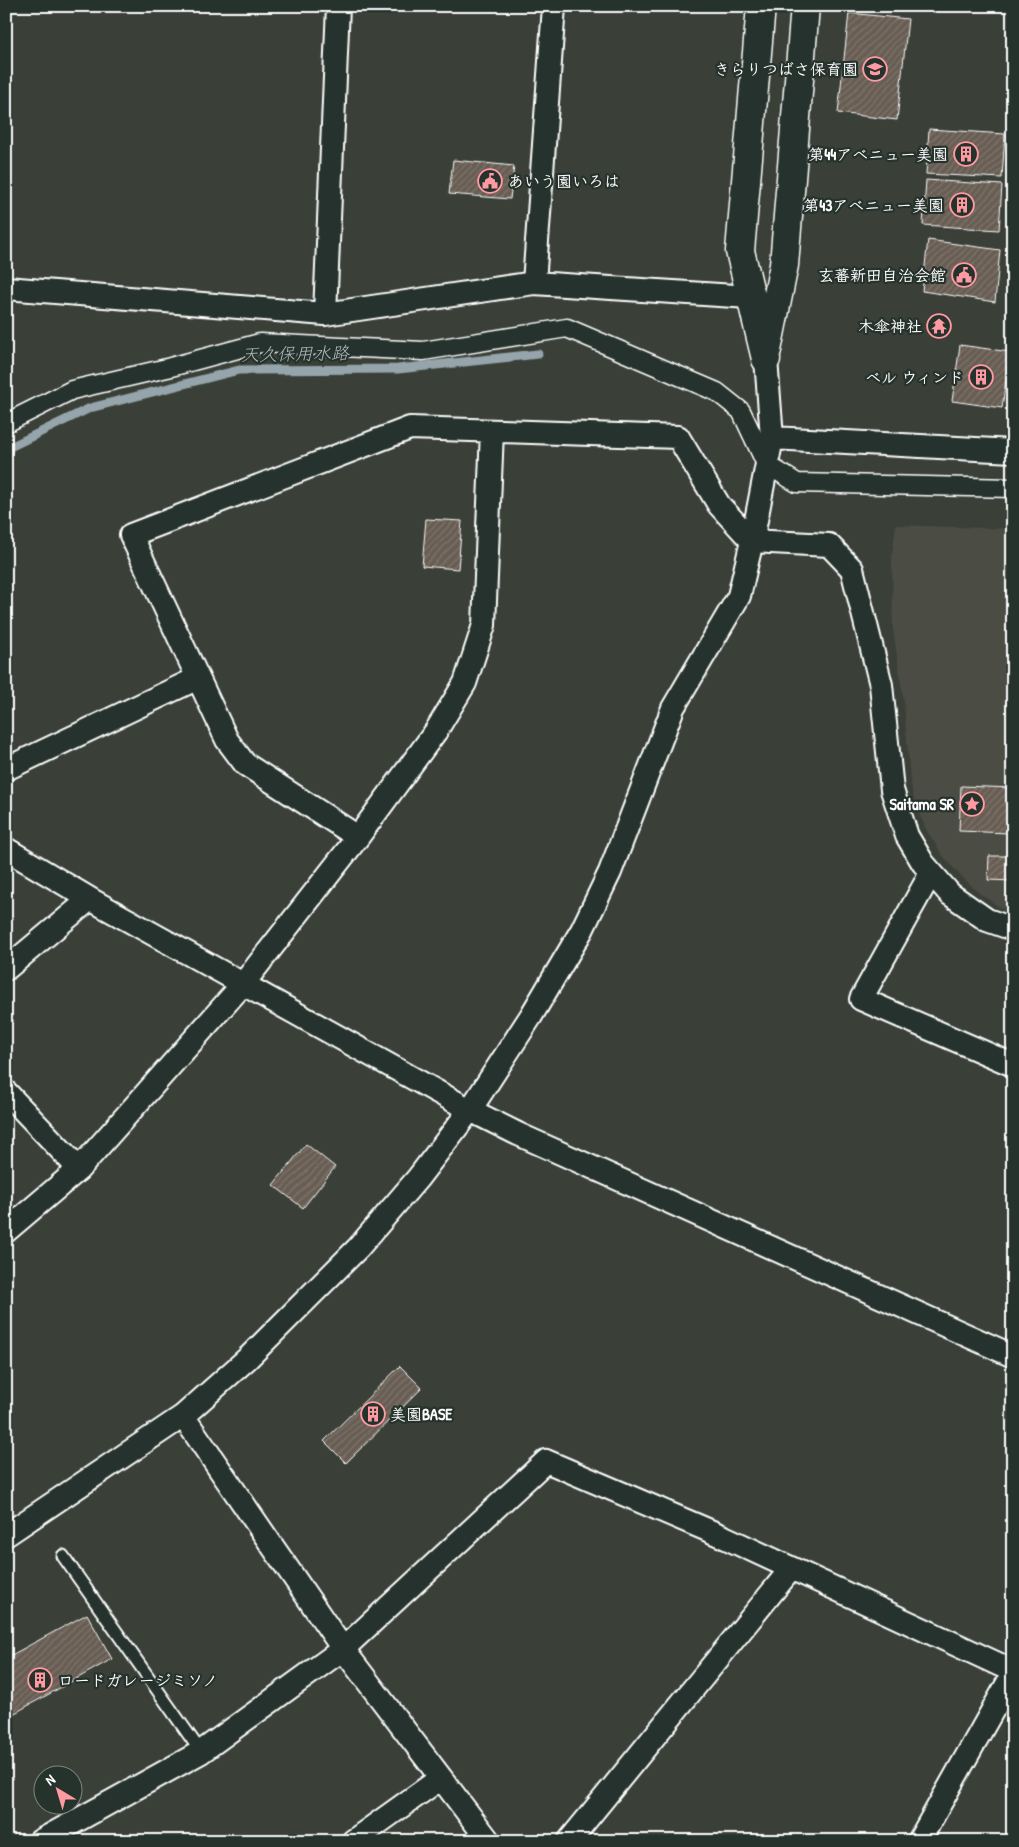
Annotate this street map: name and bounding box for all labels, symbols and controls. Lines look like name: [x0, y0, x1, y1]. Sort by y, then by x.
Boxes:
school or university icon: きらりつばさ保育園: [862, 56, 888, 82]
place label: きらりつばさ保育園: [714, 58, 858, 80]
building icon: 第44アベニュー美園: [953, 141, 979, 167]
place label: 第44アベニュー美園: [808, 143, 948, 165]
public building icon: あいう園いろは: [477, 168, 503, 194]
place label: あいう園いろは: [508, 170, 620, 192]
building icon: 第43アベニュー美園: [949, 192, 975, 218]
place label: 第43アベニュー美園: [803, 194, 944, 216]
public building icon: 玄蕃新田自治会館: [951, 262, 977, 288]
place label: 玄蕃新田自治会館: [818, 264, 946, 286]
temple icon: 木傘神社: [926, 313, 952, 339]
place label: 木傘神社: [858, 315, 922, 337]
water label: 天久保用水路: [241, 340, 350, 367]
building icon: ベル ウィンド: [968, 364, 994, 390]
place label: ベル ウィンド: [865, 366, 964, 388]
place icon: Saitama SR: [959, 791, 985, 817]
place label: Saitama SR: [890, 793, 955, 815]
building icon: 美園BASE: [360, 1401, 386, 1427]
place label: 美園BASE: [390, 1403, 453, 1425]
building icon: ロードガレージミソノ: [27, 1667, 53, 1693]
place label: ロードガレージミソノ: [58, 1669, 218, 1691]
north arrow: [32, 1764, 82, 1814]
text: N: [41, 1769, 59, 1789]

